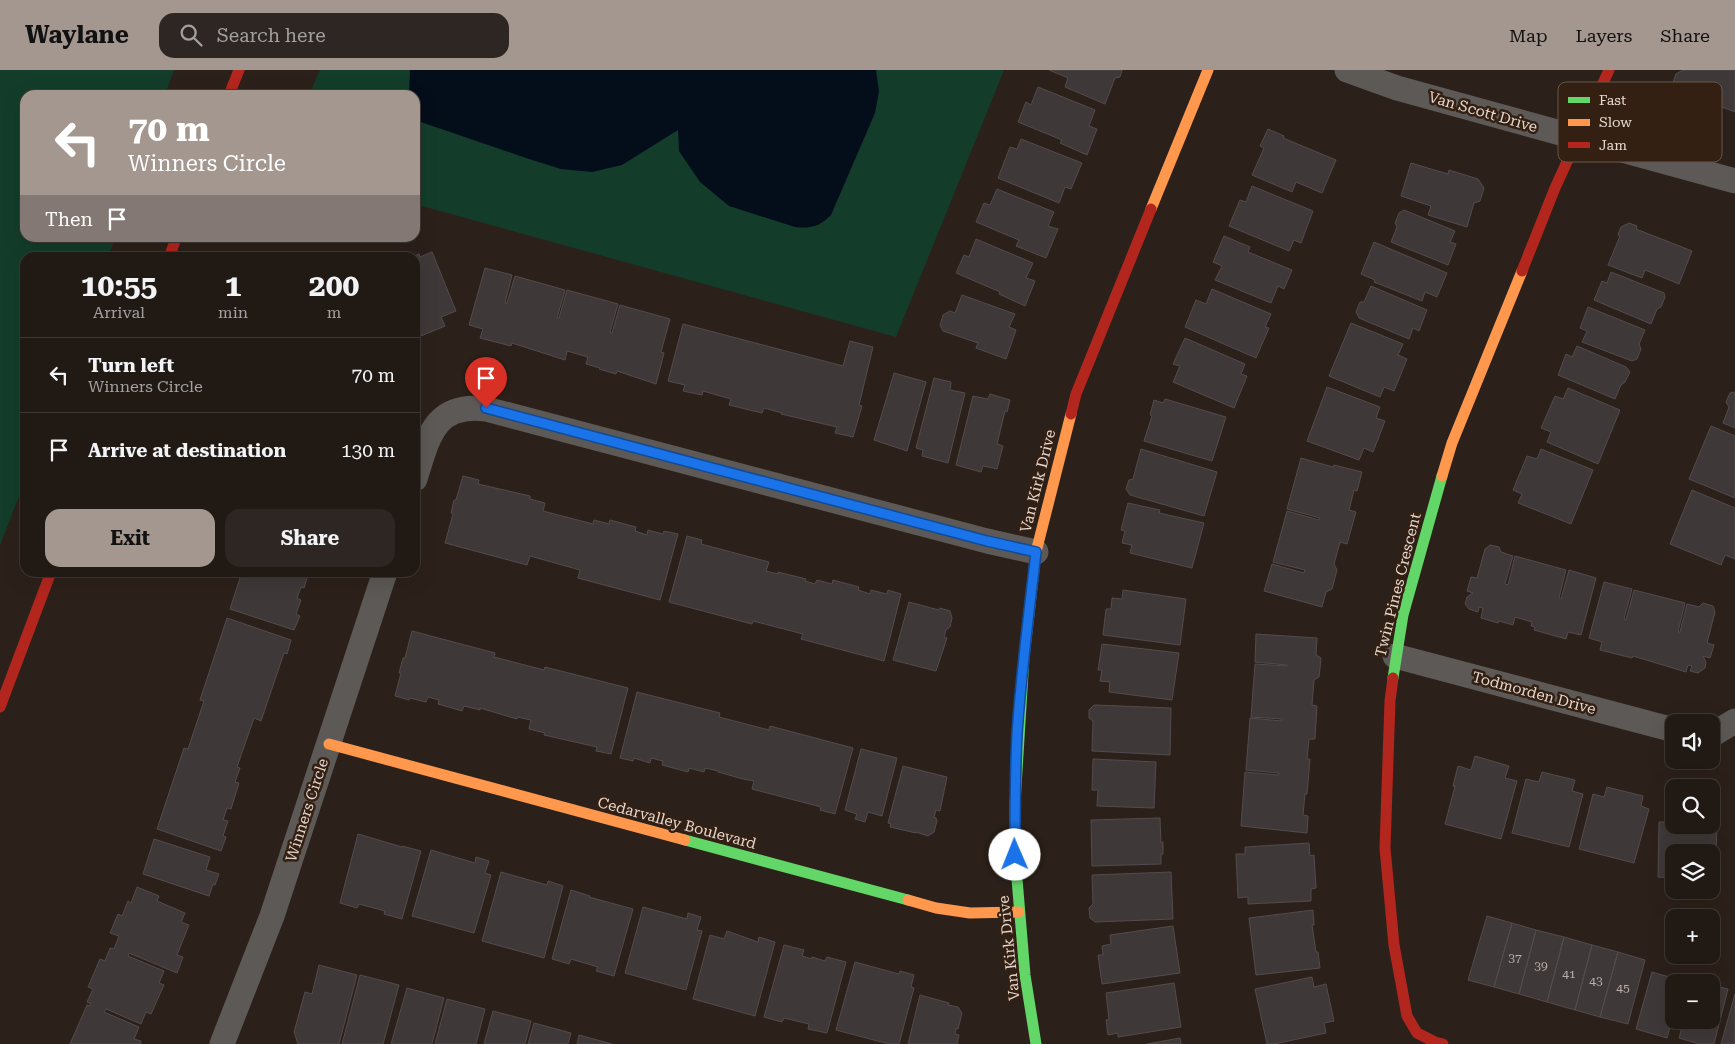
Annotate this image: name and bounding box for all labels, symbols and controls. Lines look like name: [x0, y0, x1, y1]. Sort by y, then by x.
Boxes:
search box: [159, 13, 509, 58]
text: Waylane: [25, 21, 129, 49]
icon: search: [177, 21, 205, 49]
text: Search here: [217, 24, 326, 47]
text: Map: [1509, 25, 1548, 46]
text: Layers: [1576, 25, 1632, 46]
text: Share: [1660, 25, 1710, 46]
legend: [1558, 82, 1722, 162]
street label: Van Scott Drive: [1426, 88, 1540, 136]
text: Fast: [1599, 92, 1626, 108]
text: 70 m: [128, 109, 210, 150]
icon: left: [45, 110, 110, 175]
text: Slow: [1599, 114, 1632, 130]
text: Jam: [1599, 137, 1627, 153]
text: Winners Circle: [128, 151, 286, 176]
icon: arrive: [103, 205, 131, 233]
text: Then: [45, 208, 93, 231]
text: 10:55: [81, 268, 157, 303]
text: 1: [225, 268, 241, 303]
text: 200: [309, 268, 359, 303]
text: Arrival: [93, 303, 145, 322]
text: min: [218, 303, 248, 322]
text: m: [327, 303, 341, 322]
text: Turn left: [88, 354, 174, 377]
pin: [465, 357, 507, 408]
icon: left: [45, 361, 73, 389]
text: 70 m: [352, 364, 395, 387]
icon: arrive: [472, 364, 500, 392]
text: Winners Circle: [88, 377, 203, 396]
street label: Van Kirk Drive: [1017, 428, 1059, 534]
icon: arrive: [45, 436, 73, 464]
text: Arrive at destination: [88, 439, 286, 462]
text: 130 m: [341, 439, 395, 462]
button: Exit: [45, 509, 215, 567]
button: Share: [225, 509, 395, 567]
street label: Twin Pines Crescent: [1371, 511, 1425, 659]
street label: Todmorden Drive: [1470, 668, 1598, 718]
map controls: [1665, 714, 1720, 1029]
button: sound: [1665, 714, 1720, 769]
street label: Winners Circle: [282, 756, 332, 864]
button: search: [1665, 779, 1720, 834]
street label: Cedarvalley Boulevard: [596, 793, 759, 853]
position arrow: [988, 828, 1040, 880]
button: layers: [1665, 844, 1720, 899]
street label: Van Kirk Drive: [995, 895, 1023, 1001]
button: +: [1665, 909, 1720, 964]
house number: 37: [1508, 951, 1522, 965]
house number: 39: [1534, 959, 1548, 973]
house number: 41: [1562, 967, 1576, 981]
house number: 43: [1589, 974, 1603, 988]
button: −: [1665, 974, 1720, 1029]
house number: 45: [1616, 981, 1630, 995]

